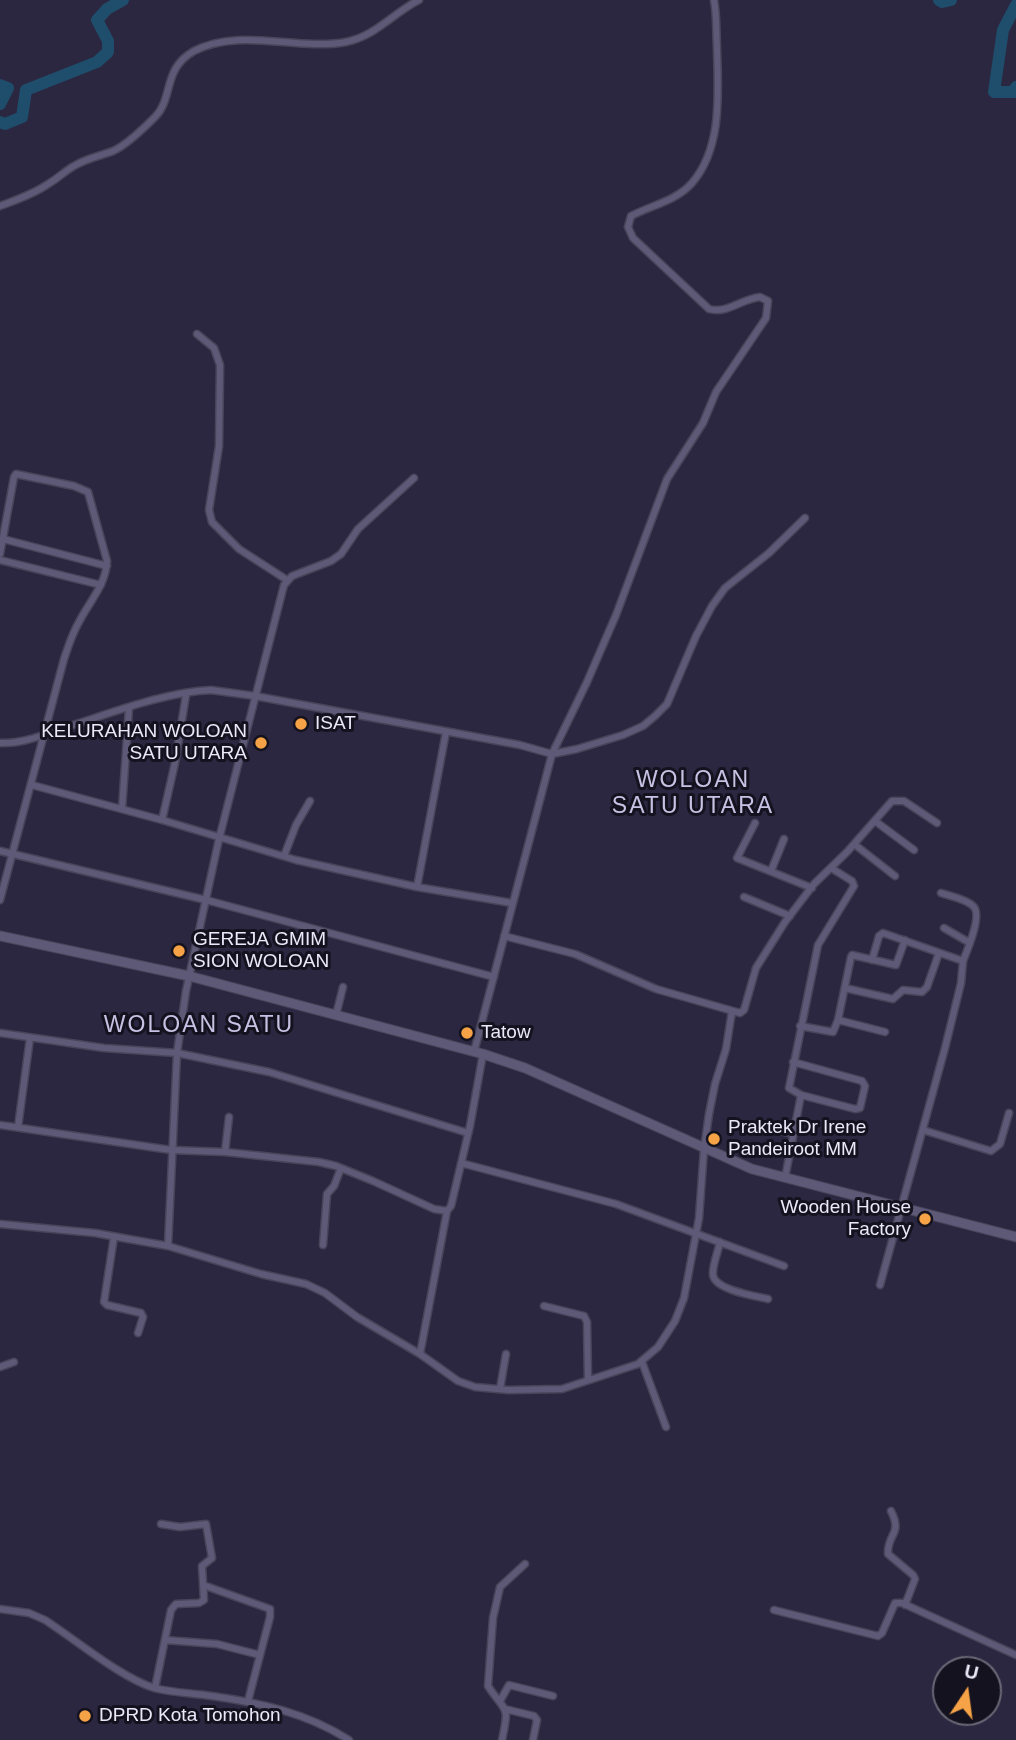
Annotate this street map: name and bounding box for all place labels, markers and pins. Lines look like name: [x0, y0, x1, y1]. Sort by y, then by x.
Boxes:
place label: ISAT: [315, 713, 356, 735]
marker: ISAT: [293, 716, 309, 732]
place label: KELURAHAN WOLOAN SATU UTARA: [41, 721, 247, 765]
marker: KELURAHAN WOLOAN SATU UTARA: [253, 735, 269, 751]
place label: GEREJA GMIM SION WOLOAN: [193, 929, 329, 973]
marker: GEREJA GMIM SION WOLOAN: [171, 943, 187, 959]
place label: Tatow: [481, 1022, 531, 1044]
marker: Tatow: [459, 1025, 475, 1041]
place label: Praktek Dr Irene Pandeiroot MM: [728, 1117, 866, 1161]
marker: Praktek Dr Irene Pandeiroot MM: [706, 1131, 722, 1147]
place label: Wooden House Factory: [780, 1197, 911, 1241]
marker: Wooden House Factory: [917, 1211, 933, 1227]
place label: DPRD Kota Tomohon: [99, 1705, 281, 1727]
marker: DPRD Kota Tomohon: [77, 1708, 93, 1724]

